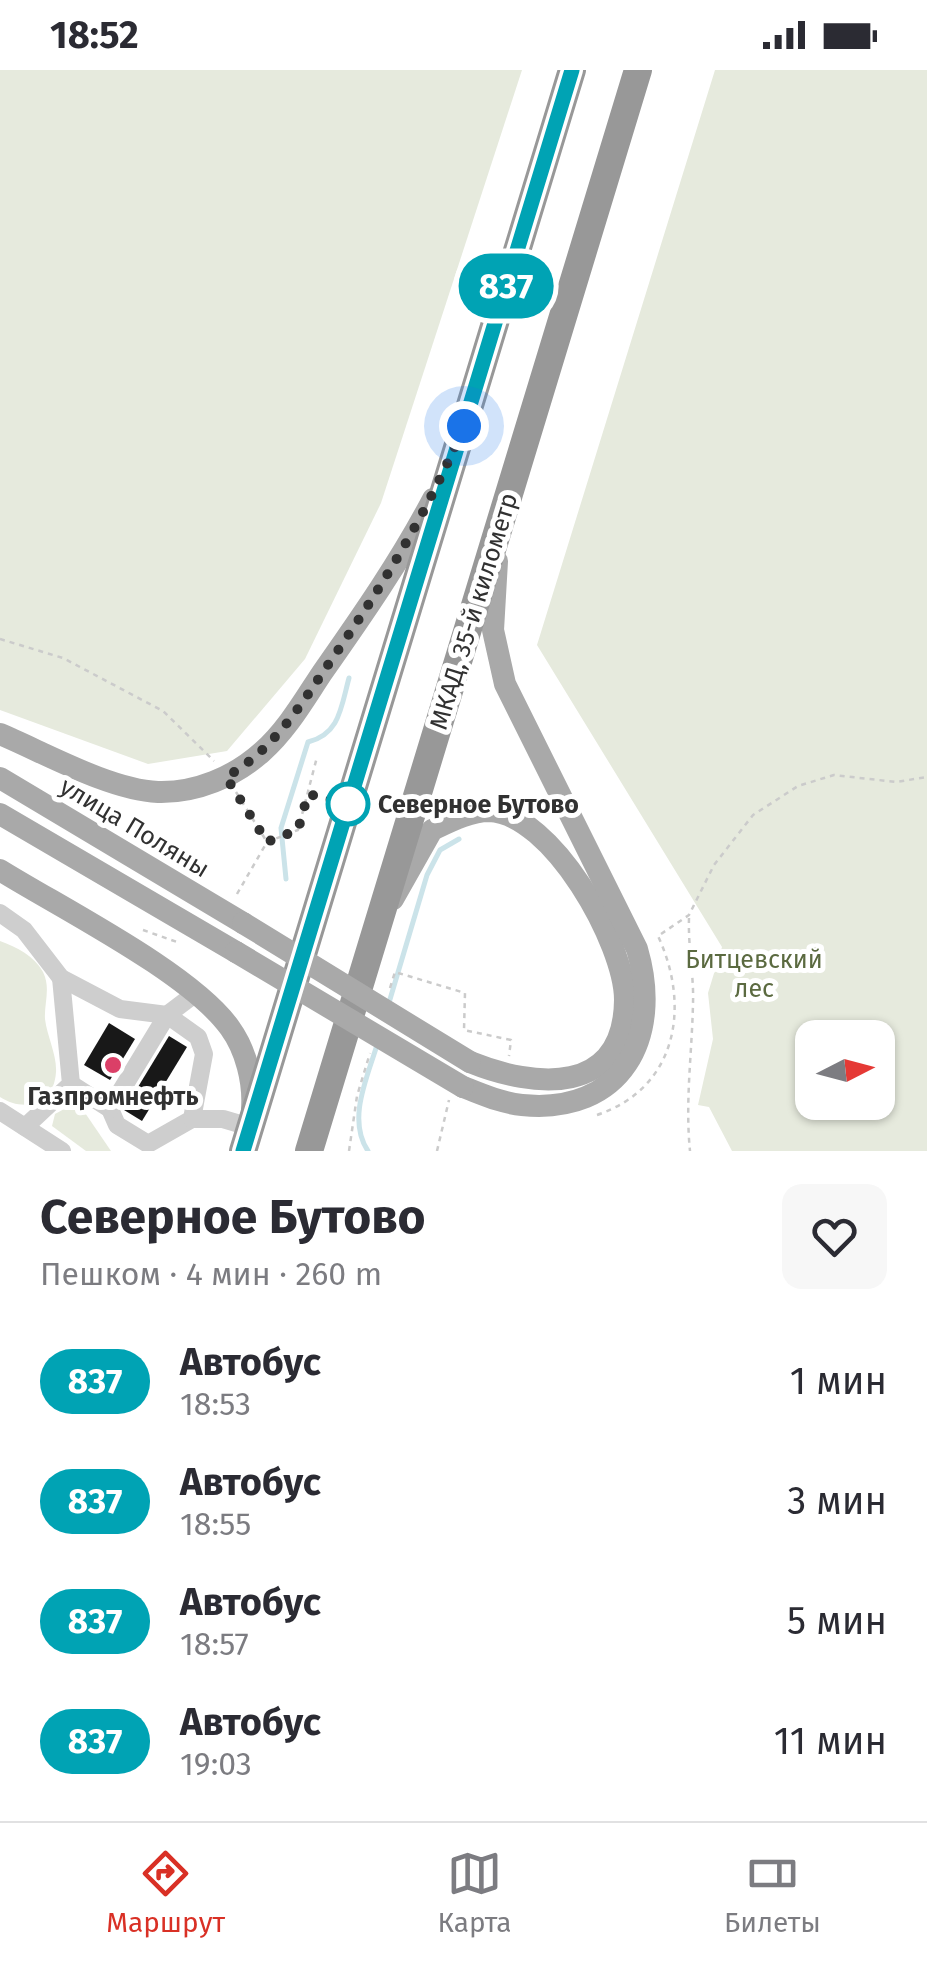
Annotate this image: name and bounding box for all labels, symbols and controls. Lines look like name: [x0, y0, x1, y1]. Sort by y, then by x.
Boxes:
text: 18:52: [50, 12, 139, 58]
line badge: 837: [448, 254, 564, 318]
text: 837: [479, 265, 533, 307]
your location: [439, 401, 489, 451]
street label: МКАД, 35-й километр: [424, 489, 524, 733]
street label: улица Поляны: [54, 772, 215, 884]
marker: Северное Бутово: [327, 783, 369, 825]
place label: Северное Бутово: [378, 790, 579, 820]
park label: Битцевский лес: [685, 945, 823, 1004]
north arrow: [795, 1020, 895, 1120]
map controls: [795, 1020, 895, 1120]
marker: Газпромнефть: [102, 1054, 124, 1076]
place label: Газпромнефть: [28, 1082, 198, 1112]
button: heart: [782, 1184, 887, 1289]
text: Северное Бутово: [40, 1188, 426, 1246]
text: Пешком · 4 мин · 260 m: [40, 1255, 382, 1293]
text: Автобус: [180, 1339, 321, 1385]
text: 1 мин: [790, 1358, 887, 1404]
text: 837: [68, 1360, 122, 1402]
text: 18:53: [180, 1385, 251, 1423]
text: Автобус: [180, 1459, 321, 1505]
text: 3 мин: [787, 1478, 887, 1524]
text: 837: [68, 1480, 122, 1522]
text: 18:55: [180, 1505, 251, 1543]
text: Автобус: [180, 1579, 321, 1625]
text: 5 мин: [787, 1598, 887, 1644]
text: 837: [68, 1600, 122, 1642]
text: 18:57: [180, 1625, 249, 1663]
text: Автобус: [180, 1699, 321, 1745]
text: 11 мин: [774, 1718, 887, 1764]
text: 837: [68, 1720, 122, 1762]
text: 19:03: [180, 1745, 252, 1783]
tab: Маршрут: [106, 1846, 225, 1939]
tab: Карта: [437, 1846, 512, 1939]
tab: Билеты: [724, 1846, 821, 1939]

